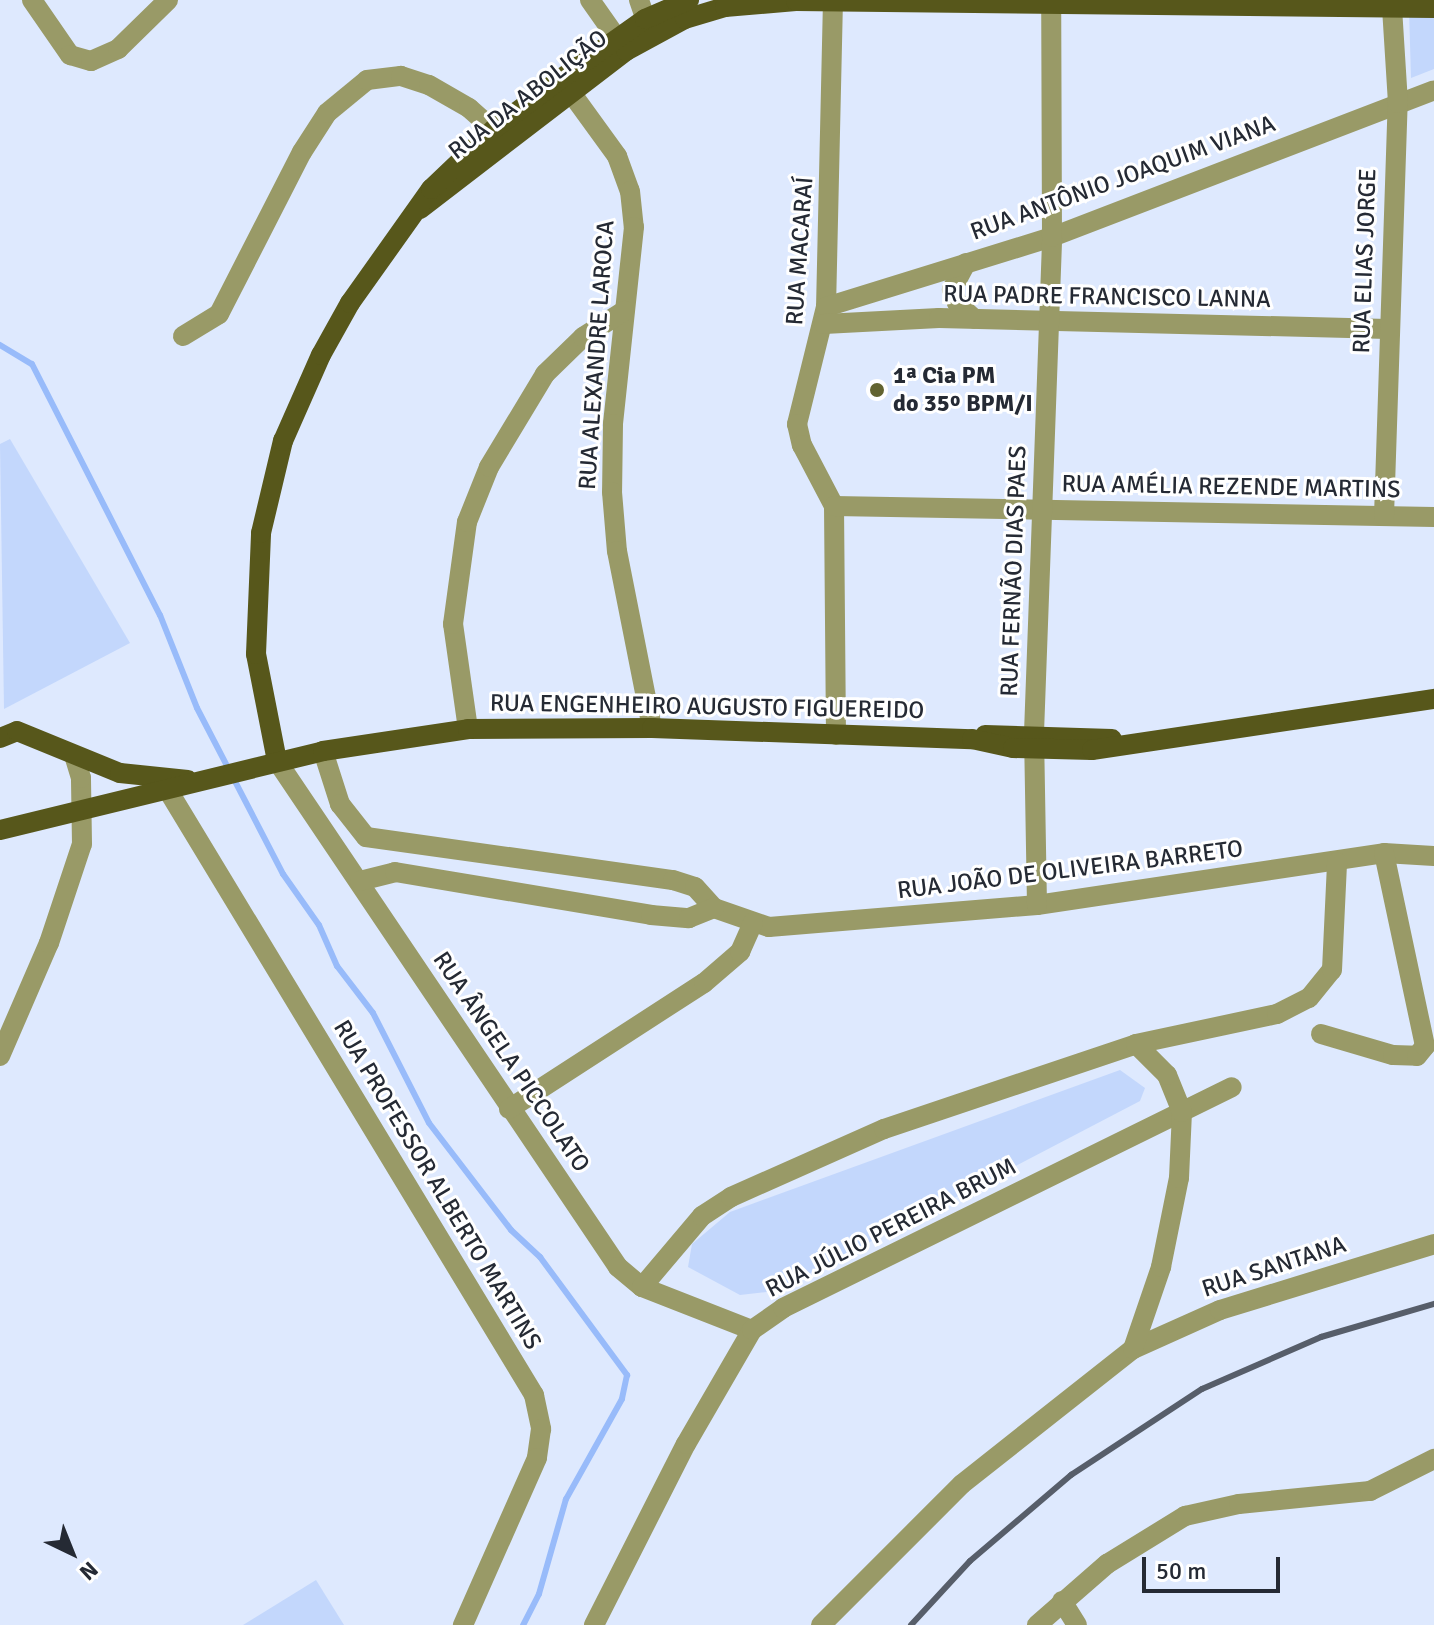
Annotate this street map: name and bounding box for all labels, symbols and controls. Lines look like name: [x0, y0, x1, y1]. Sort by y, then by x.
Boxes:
street label: RUA DA ABOLIÇÃO: [443, 24, 613, 166]
street label: RUA ANTÔNIO JOAQUIM VIANA: [967, 109, 1279, 247]
street label: RUA ELIAS JORGE: [1347, 168, 1383, 354]
street label: RUA MACARAÍ: [780, 176, 820, 326]
street label: RUA ALEXANDRE LAROCA: [573, 219, 621, 491]
street label: RUA PADRE FRANCISCO LANNA: [943, 280, 1271, 314]
place label: 1ª Cia PM do 35º BPM/I: [893, 362, 1033, 418]
marker: 1ª Cia PM do 35º BPM/I: [868, 381, 886, 399]
street label: RUA FERNÃO DIAS PAES: [995, 445, 1033, 697]
street label: RUA AMÉLIA REZENDE MARTINS: [1061, 470, 1401, 504]
street label: RUA ENGENHEIRO AUGUSTO FIGUEREIDO: [490, 689, 924, 725]
street label: RUA JOÃO DE OLIVEIRA BARRETO: [896, 835, 1244, 905]
street label: RUA ÂNGELA PICCOLATO: [427, 946, 595, 1178]
street label: RUA PROFESSOR ALBERTO MARTINS: [327, 1015, 547, 1355]
street label: RUA JÚLIO PEREIRA BRUM: [761, 1152, 1021, 1304]
street label: RUA SANTANA: [1198, 1230, 1350, 1304]
north arrow: [32, 1513, 112, 1593]
scale bar: [1146, 1541, 1284, 1591]
text: N: [74, 1556, 104, 1586]
text: 50 m: [1156, 1556, 1206, 1586]

